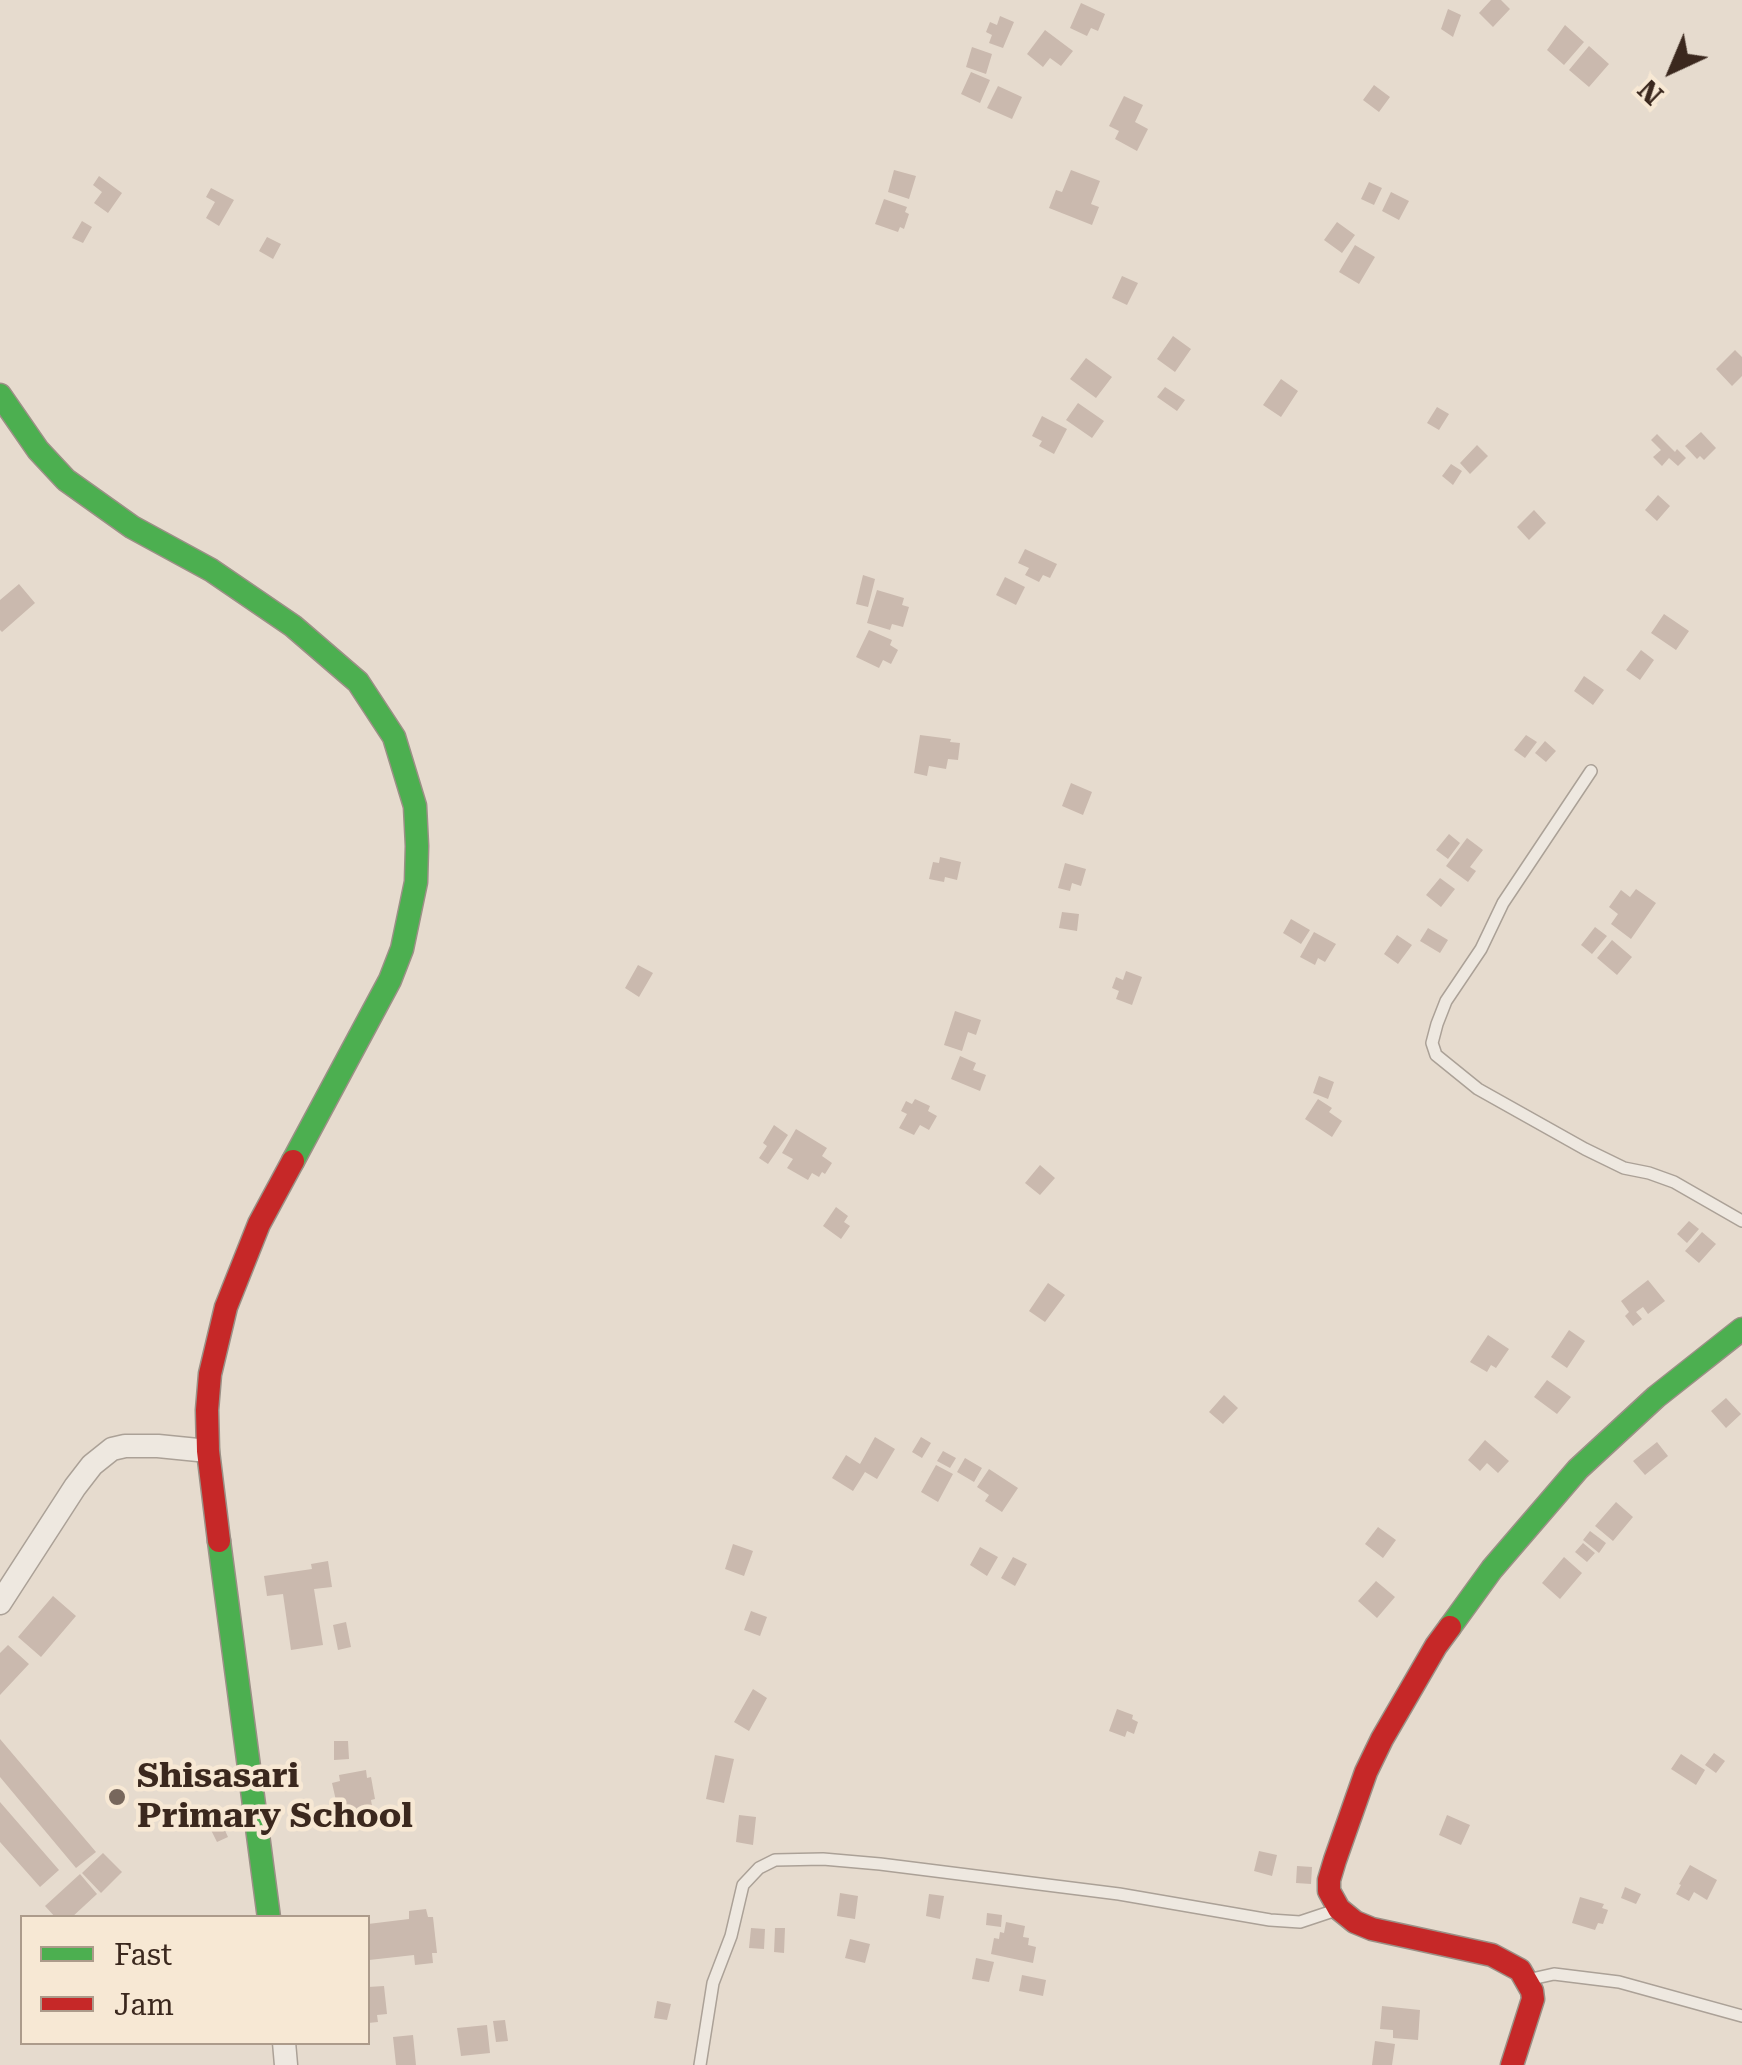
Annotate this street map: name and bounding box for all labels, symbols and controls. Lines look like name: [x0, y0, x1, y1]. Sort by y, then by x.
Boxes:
north arrow: [1622, 20, 1722, 120]
text: N: [1632, 73, 1670, 111]
place label: Shisasari Primary School: [137, 1756, 413, 1838]
marker: Shisasari Primary School: [106, 1786, 128, 1808]
legend: [20, 1915, 370, 2045]
text: Fast: [114, 1937, 172, 1972]
text: Jam: [114, 1987, 174, 2022]

